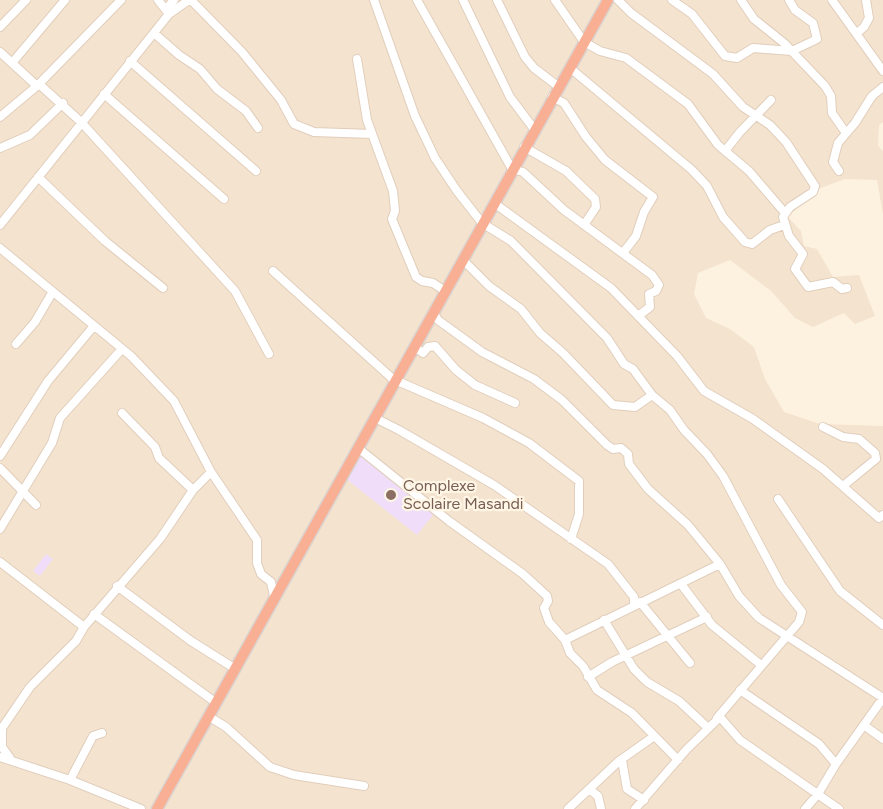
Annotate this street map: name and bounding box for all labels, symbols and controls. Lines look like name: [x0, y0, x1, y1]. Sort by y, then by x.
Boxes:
place label: Complexe Scolaire Masandi: [403, 476, 524, 514]
marker: Complexe Scolaire Masandi: [384, 488, 398, 502]

